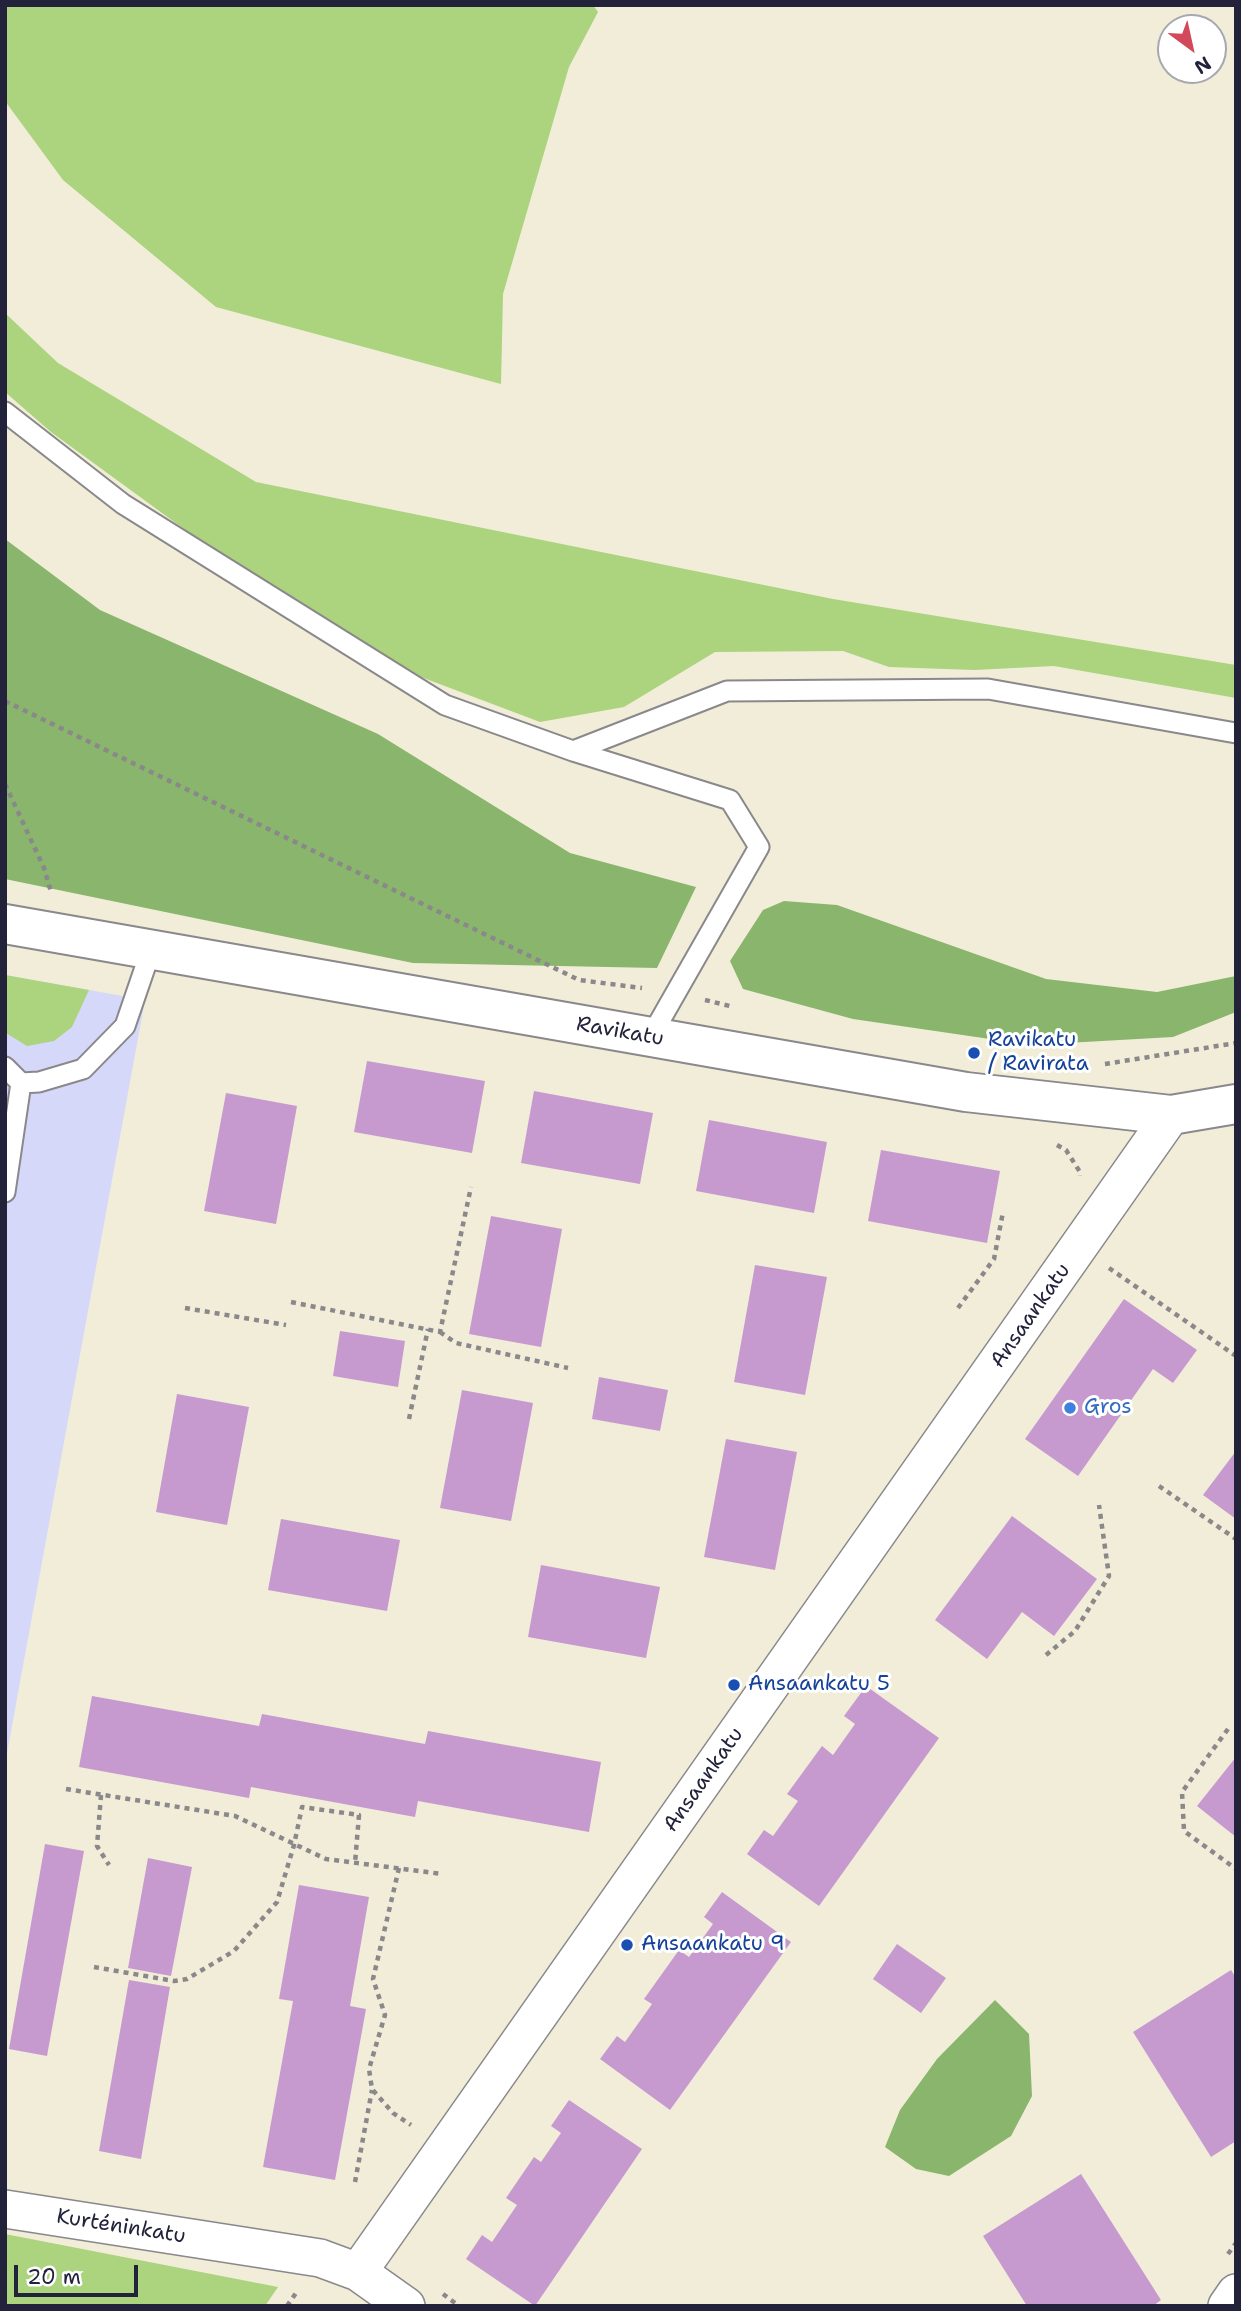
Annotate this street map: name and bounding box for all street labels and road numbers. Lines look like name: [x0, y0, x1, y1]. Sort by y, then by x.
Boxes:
street label: Ravikatu: [574, 1012, 666, 1052]
street label: Ansaankatu: [986, 1259, 1076, 1373]
street label: Ansaankatu: [659, 1723, 749, 1837]
street label: Kurténinkatu: [55, 2204, 187, 2250]

